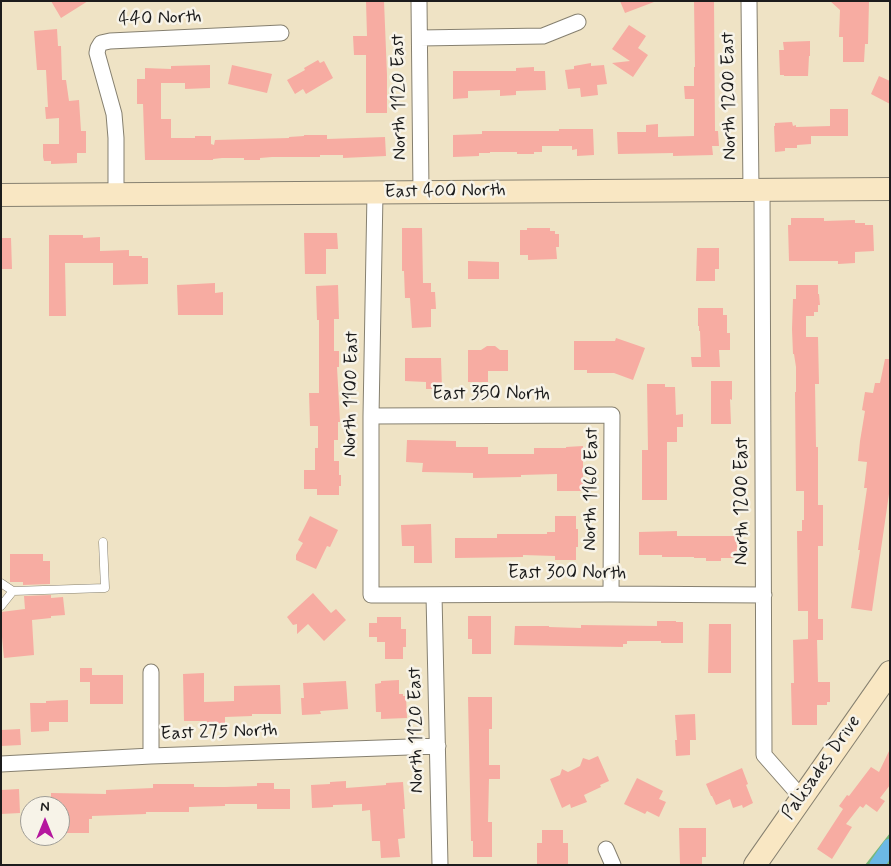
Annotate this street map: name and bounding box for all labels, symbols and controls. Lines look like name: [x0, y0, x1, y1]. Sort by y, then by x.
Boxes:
street label: 440 North: [118, 6, 202, 32]
street label: North 1200 East: [717, 32, 743, 160]
street label: North 1120 East: [387, 34, 413, 160]
street label: East 400 North: [384, 180, 506, 204]
street label: North 1100 East: [339, 331, 365, 457]
street label: East 350 North: [432, 384, 550, 406]
street label: North 1160 East: [580, 427, 604, 551]
street label: North 1200 East: [732, 437, 754, 565]
street label: East 300 North: [508, 563, 626, 585]
street label: North 1120 East: [404, 667, 430, 793]
street label: Palisades Drive: [778, 711, 866, 825]
street label: East 275 North: [160, 720, 278, 746]
north arrow: [20, 796, 70, 846]
text: N: [40, 798, 50, 816]

